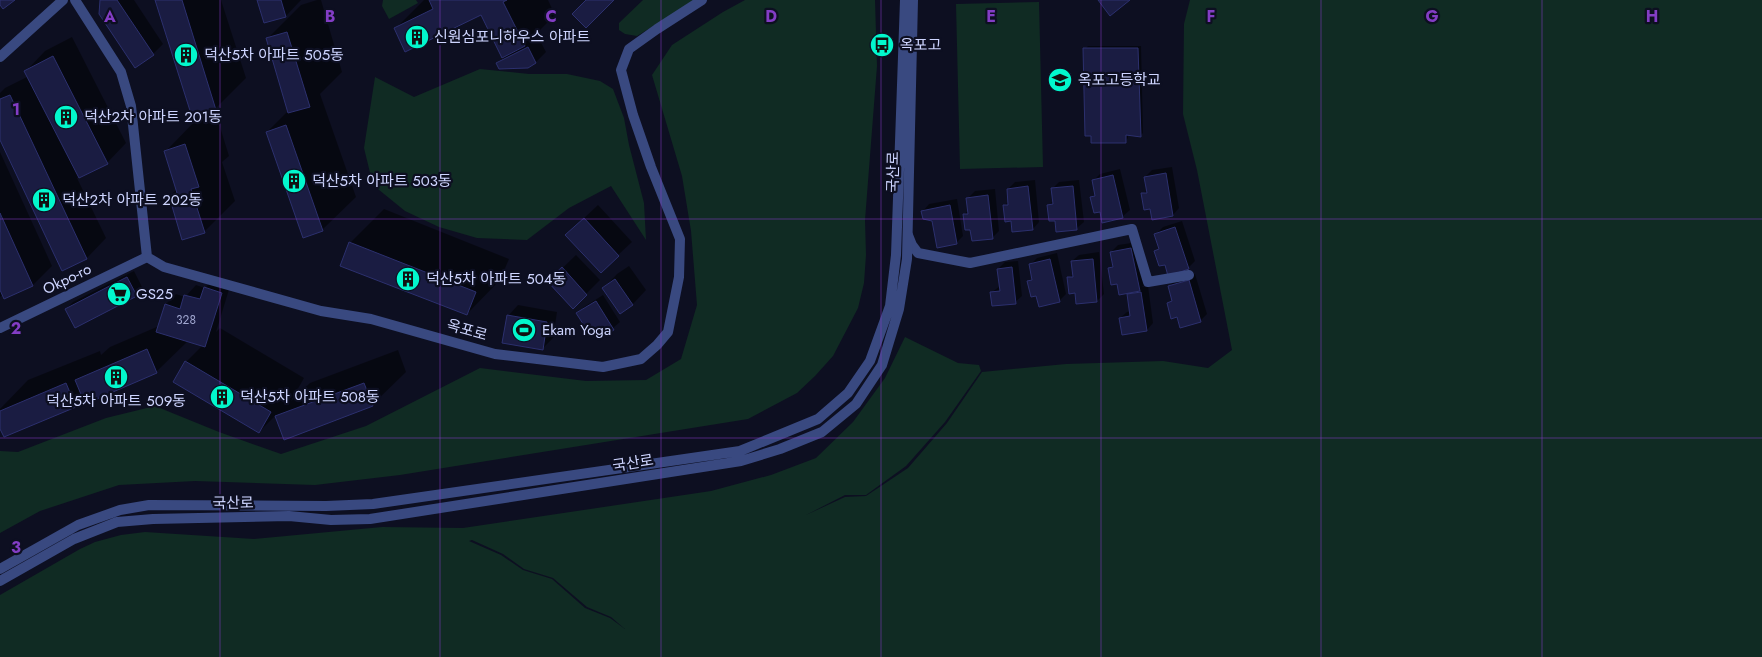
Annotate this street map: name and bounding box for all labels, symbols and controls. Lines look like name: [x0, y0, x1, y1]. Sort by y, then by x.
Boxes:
text: A: [103, 5, 116, 28]
text: B: [325, 5, 335, 28]
text: C: [545, 5, 557, 28]
text: D: [765, 5, 777, 28]
text: E: [986, 5, 996, 28]
text: F: [1207, 5, 1215, 28]
text: G: [1425, 5, 1439, 28]
text: H: [1646, 5, 1658, 28]
building icon: 신원심포니하우스 아파트: [404, 24, 430, 50]
place label: 신원심포니하우스 아파트: [434, 26, 591, 48]
bus stop icon: 옥포고: [869, 32, 895, 58]
place label: 옥포고: [900, 34, 942, 56]
building icon: 덕산5차 아파트 505동: [173, 42, 199, 68]
place label: 덕산5차 아파트 505동: [204, 44, 344, 66]
school or university icon: 옥포고등학교: [1047, 67, 1073, 93]
place label: 옥포고등학교: [1078, 69, 1161, 91]
text: 1: [12, 98, 20, 121]
building icon: 덕산2차 아파트 201동: [53, 104, 79, 130]
place label: 덕산2차 아파트 201동: [84, 106, 222, 128]
street label: 국산로: [882, 151, 904, 193]
building icon: 덕산5차 아파트 503동: [281, 168, 307, 194]
place label: 덕산5차 아파트 503동: [312, 170, 452, 192]
building icon: 덕산2차 아파트 202동: [31, 187, 57, 213]
place label: 덕산2차 아파트 202동: [62, 189, 202, 211]
street label: Okpo-ro: [39, 258, 95, 300]
building icon: 덕산5차 아파트 504동: [395, 266, 421, 292]
place label: 덕산5차 아파트 504동: [426, 268, 566, 290]
supermarket icon: GS25: [106, 281, 132, 307]
place label: GS25: [136, 283, 173, 305]
house number: 328: [176, 311, 196, 329]
street label: 옥포로: [444, 314, 490, 346]
text: 2: [11, 317, 21, 340]
sports icon: Ekam Yoga: [511, 317, 537, 343]
place label: Ekam Yoga: [542, 319, 611, 341]
building icon: 덕산5차 아파트 509동: [103, 364, 129, 390]
building icon: 덕산5차 아파트 508동: [209, 384, 235, 410]
place label: 덕산5차 아파트 508동: [240, 386, 380, 408]
place label: 덕산5차 아파트 509동: [46, 390, 186, 412]
street label: 국산로: [611, 449, 655, 477]
street label: 국산로: [212, 492, 254, 514]
text: 3: [11, 536, 21, 559]

